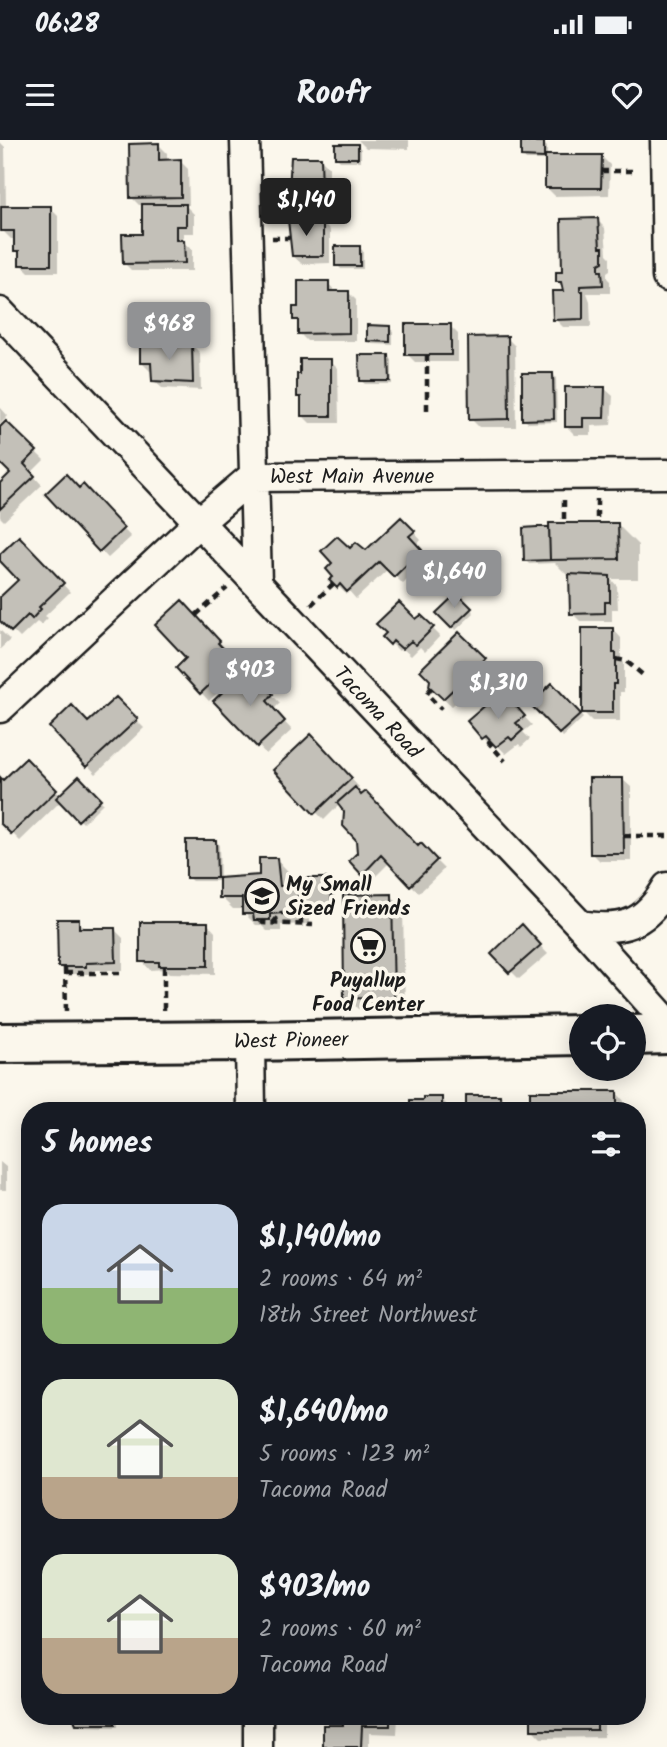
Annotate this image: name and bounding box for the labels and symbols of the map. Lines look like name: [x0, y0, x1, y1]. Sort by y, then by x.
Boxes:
pin: $1,140: [249, 178, 363, 238]
pin: $968: [128, 302, 210, 362]
street label: West Main Avenue: [270, 461, 435, 494]
pin: $1,640: [397, 550, 511, 610]
pin: $903: [209, 648, 291, 708]
street label: Tacoma Road: [325, 659, 429, 767]
pin: $1,310: [441, 662, 555, 721]
place label: My Small Sized Friends: [286, 869, 410, 926]
school or university icon: My Small Sized Friends: [243, 877, 281, 915]
supermarket icon: Puyallup Food Center: [349, 927, 387, 965]
place label: Puyallup Food Center: [312, 965, 425, 1022]
street label: West Pioneer: [234, 1024, 350, 1059]

